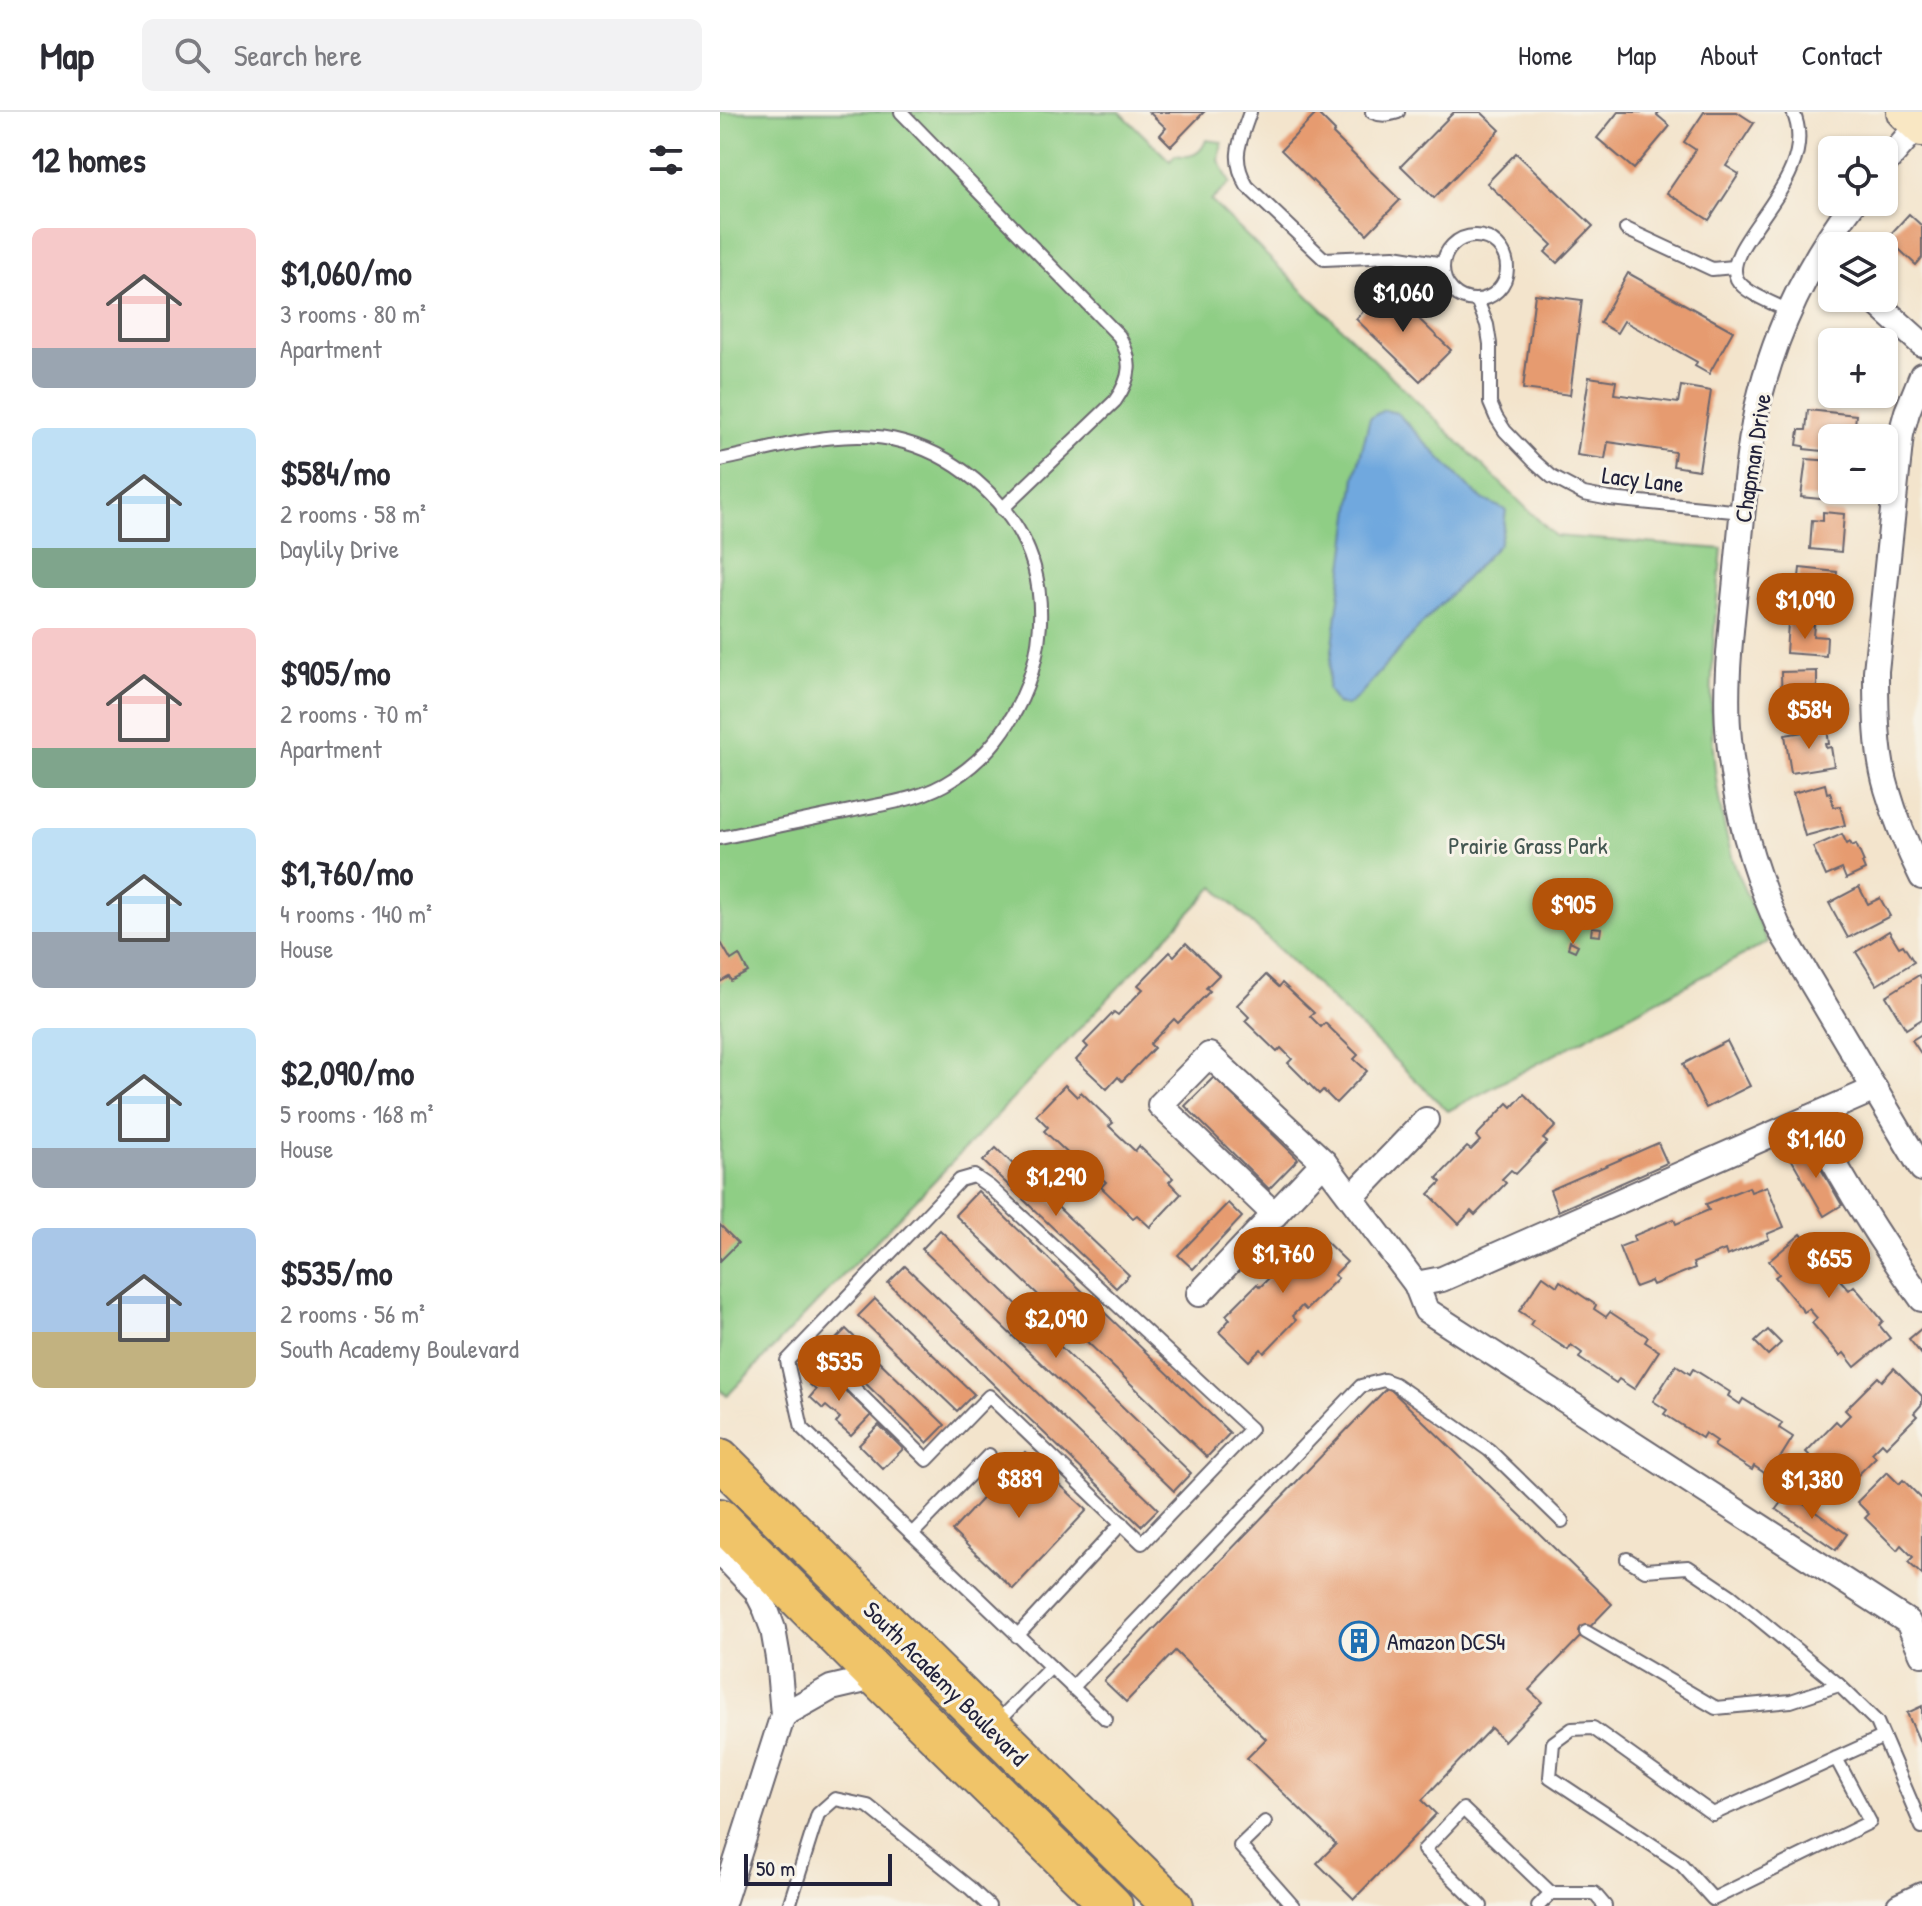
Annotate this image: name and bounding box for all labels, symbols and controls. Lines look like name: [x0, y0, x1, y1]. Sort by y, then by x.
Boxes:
search box: [142, 19, 702, 91]
text: Map: [40, 29, 94, 81]
icon: search: [170, 33, 214, 77]
text: Search here: [234, 35, 362, 75]
text: Home: [1518, 36, 1573, 74]
text: Map: [1617, 36, 1656, 74]
text: About: [1700, 36, 1758, 74]
text: Contact: [1802, 36, 1882, 74]
map controls: [1818, 136, 1898, 504]
button: locate: [1818, 136, 1898, 216]
text: 12 homes: [32, 137, 146, 183]
icon: filters: [644, 138, 688, 182]
button: layers: [1818, 232, 1898, 312]
text: $1,060/mo: [280, 250, 412, 296]
icon: home: [96, 260, 192, 356]
pin: $1,060: [1338, 266, 1468, 334]
text: $1,060: [1372, 274, 1434, 309]
text: 3 rooms · 80 m²: [280, 296, 426, 331]
button: +: [1818, 328, 1898, 408]
text: Apartment: [280, 331, 382, 366]
street label: Chapman Drive: [1726, 391, 1778, 525]
button: −: [1818, 424, 1898, 504]
text: $584/mo: [280, 450, 390, 496]
street label: Lacy Lane: [1600, 458, 1686, 500]
icon: home: [96, 460, 192, 556]
text: 2 rooms · 58 m²: [280, 496, 426, 531]
text: Daylily Drive: [280, 531, 399, 566]
pin: $1,090: [1740, 573, 1870, 641]
text: $1,090: [1775, 581, 1835, 616]
text: $905/mo: [280, 650, 391, 696]
icon: home: [96, 660, 192, 756]
pin: $584: [1762, 683, 1856, 751]
text: $584: [1786, 691, 1832, 726]
text: 2 rooms · 70 m²: [280, 696, 428, 731]
text: Apartment: [280, 731, 382, 766]
park label: Prairie Grass Park: [1448, 829, 1608, 861]
text: $1,760/mo: [280, 850, 413, 896]
icon: home: [96, 860, 192, 956]
pin: $905: [1526, 878, 1620, 946]
text: $905: [1550, 886, 1596, 921]
text: 4 rooms · 140 m²: [280, 896, 432, 931]
text: House: [280, 931, 333, 966]
text: $2,090/mo: [280, 1050, 414, 1096]
icon: home: [96, 1060, 192, 1156]
text: 5 rooms · 168 m²: [280, 1096, 434, 1131]
pin: $1,160: [1751, 1112, 1881, 1180]
text: $1,160: [1786, 1120, 1846, 1155]
text: House: [280, 1131, 333, 1166]
pin: $1,290: [991, 1150, 1121, 1218]
text: $1,290: [1025, 1158, 1087, 1193]
pin: $1,760: [1218, 1227, 1348, 1295]
pin: $655: [1782, 1232, 1876, 1300]
text: $1,760: [1252, 1235, 1314, 1270]
text: $655: [1806, 1240, 1852, 1275]
text: $535/mo: [280, 1250, 392, 1296]
icon: home: [96, 1260, 192, 1356]
pin: $2,090: [991, 1292, 1121, 1360]
text: 2 rooms · 56 m²: [280, 1296, 425, 1331]
text: $2,090: [1024, 1300, 1088, 1335]
text: South Academy Boulevard: [280, 1331, 519, 1366]
pin: $535: [792, 1335, 886, 1403]
text: $535: [816, 1343, 862, 1378]
pin: $889: [972, 1452, 1066, 1520]
pin: $1,380: [1747, 1453, 1877, 1521]
text: $889: [996, 1460, 1042, 1495]
text: $1,380: [1781, 1461, 1843, 1496]
street label: South Academy Boulevard: [857, 1594, 1035, 1772]
building icon: Amazon DCS4: [1338, 1620, 1380, 1662]
place label: Amazon DCS4: [1387, 1625, 1505, 1657]
scale bar: [744, 1850, 892, 1886]
text: 50 m: [756, 1853, 795, 1883]

